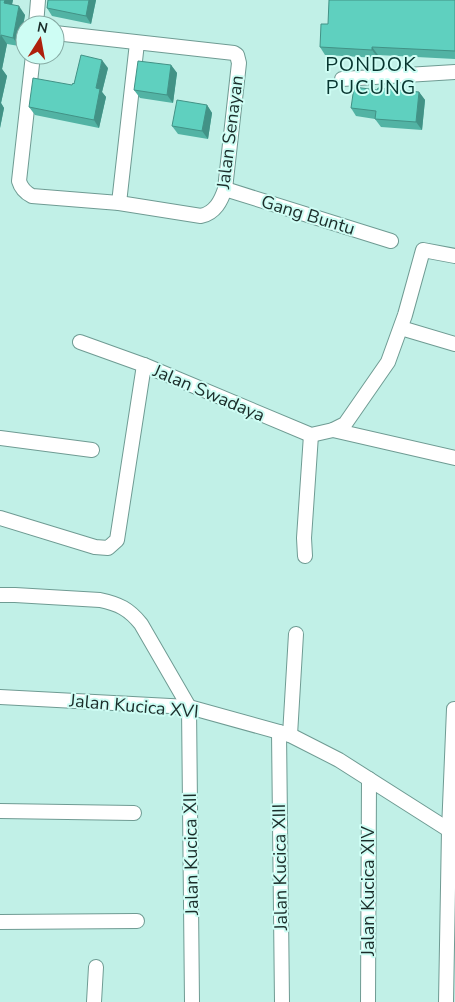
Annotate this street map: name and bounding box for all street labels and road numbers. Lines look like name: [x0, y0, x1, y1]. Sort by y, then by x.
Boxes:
street label: Jalan Senayan: [211, 74, 249, 191]
street label: Gang Buntu: [258, 189, 358, 241]
street label: Jalan Swadaya: [149, 358, 269, 427]
street label: Jalan Kucica XVI: [67, 688, 200, 724]
street label: Jalan Kucica XII: [178, 793, 204, 916]
street label: Jalan Kucica XIII: [267, 803, 293, 932]
street label: Jalan Kucica XIV: [356, 825, 380, 957]

